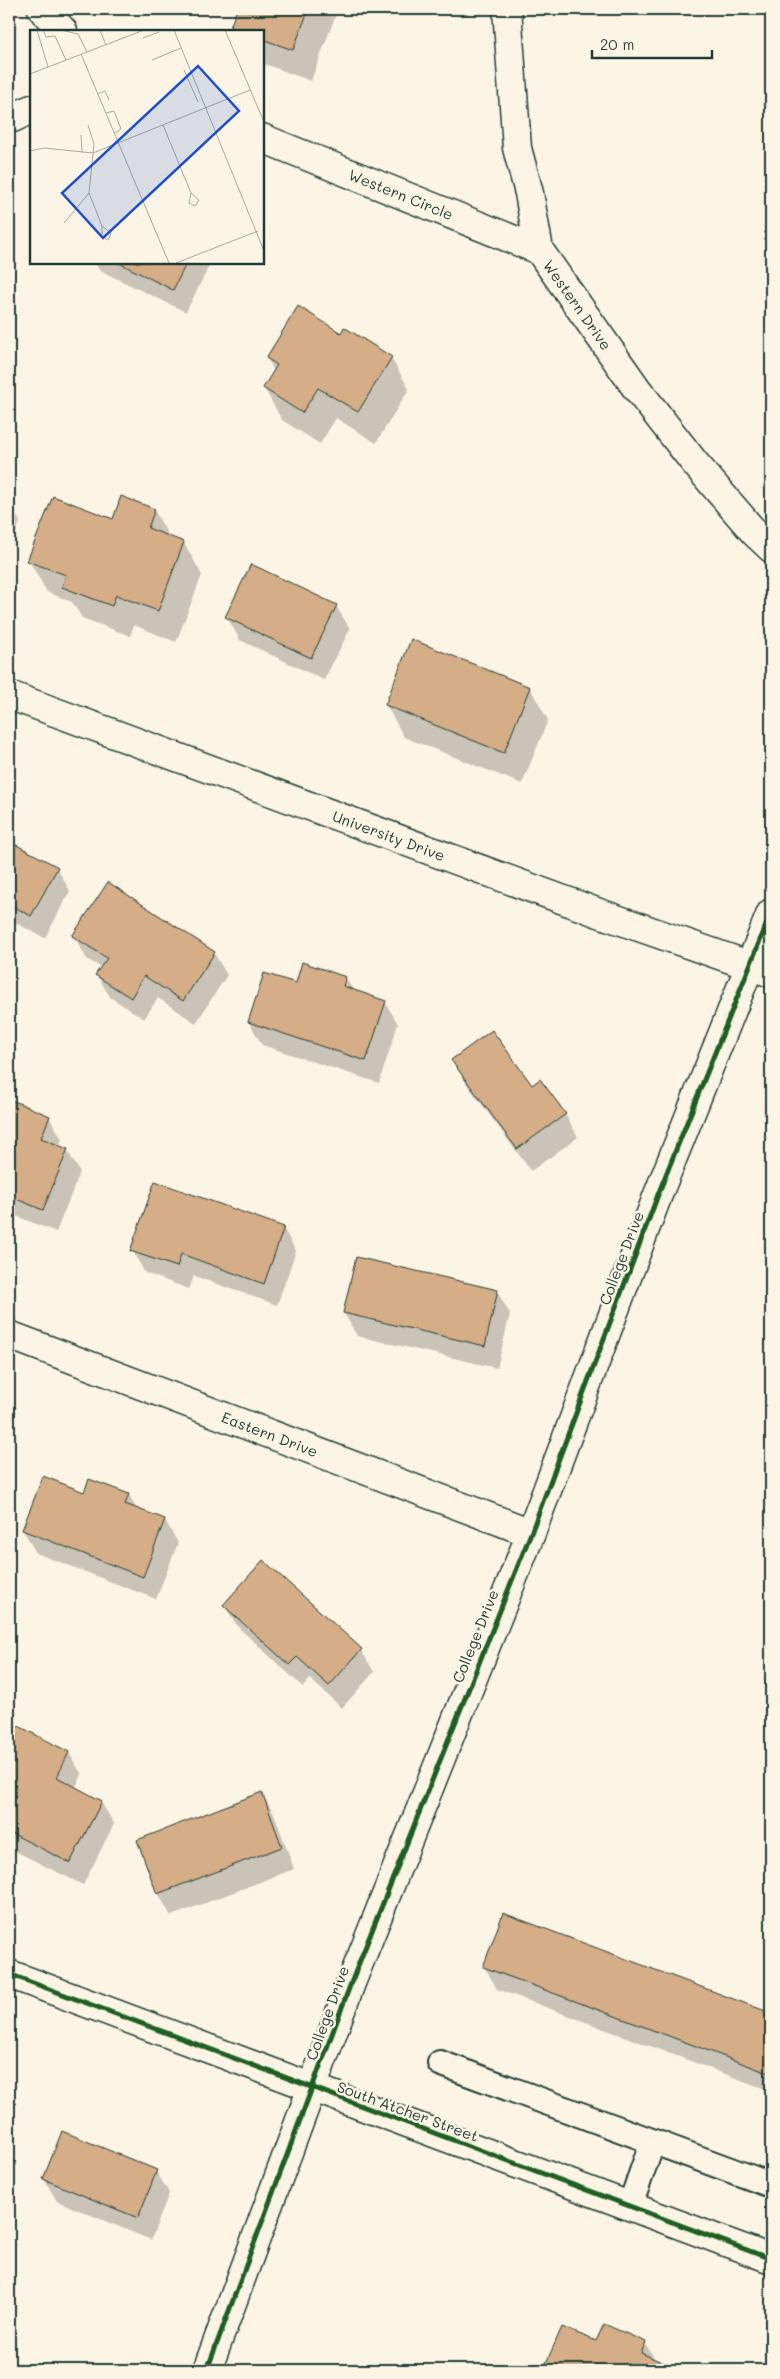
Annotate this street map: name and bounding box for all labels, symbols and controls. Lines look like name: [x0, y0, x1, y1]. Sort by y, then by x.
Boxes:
scale bar: [592, 28, 712, 60]
inset map: [30, 30, 264, 264]
text: 20 m: [600, 34, 634, 54]
street label: Western Circle: [346, 164, 456, 224]
street label: Western Drive: [539, 256, 616, 354]
street label: University Drive: [330, 805, 448, 865]
street label: College Drive: [594, 1208, 648, 1308]
street label: Eastern Drive: [219, 1407, 321, 1461]
street label: College Drive: [447, 1586, 503, 1686]
street label: College Drive: [301, 1963, 353, 2063]
street label: South Atcher Street: [335, 2076, 481, 2146]

